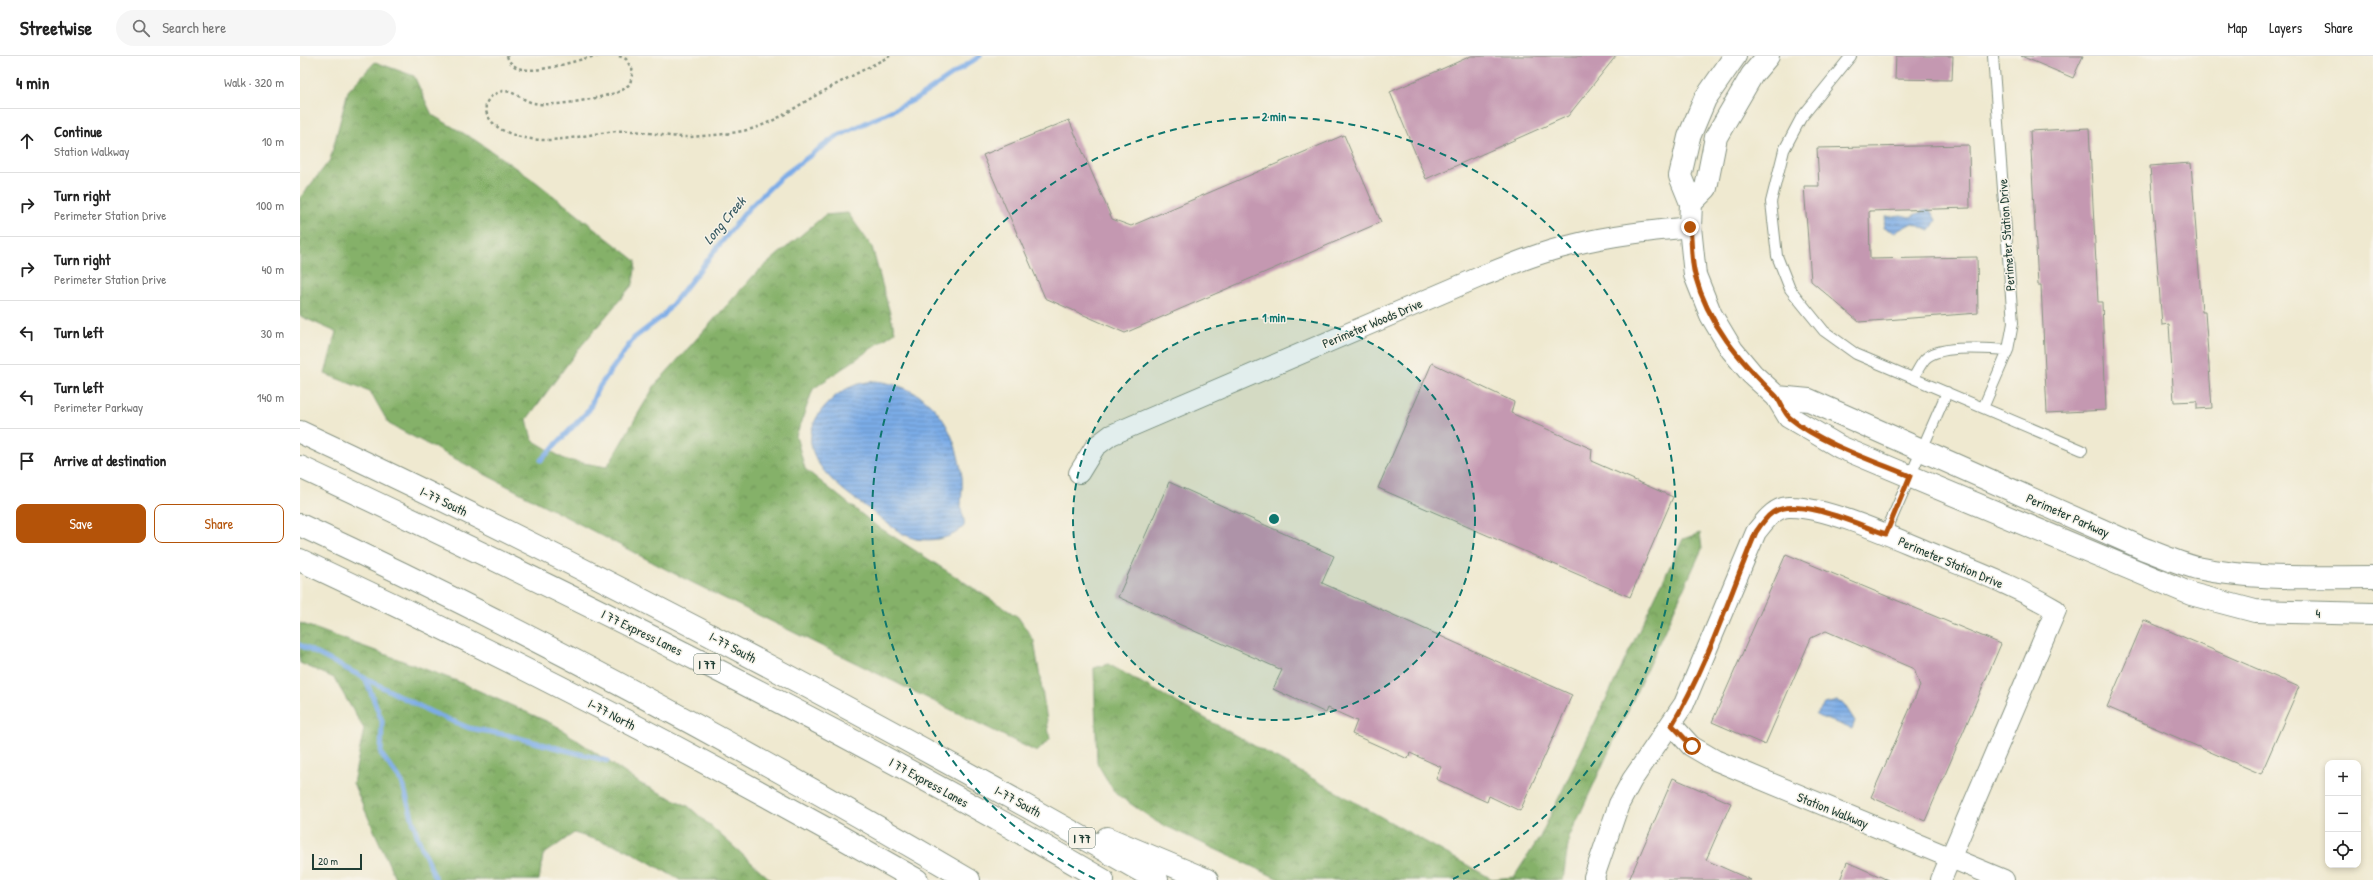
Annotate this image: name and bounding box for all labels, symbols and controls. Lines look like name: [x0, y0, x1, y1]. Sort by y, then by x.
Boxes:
search box: [116, 10, 396, 46]
text: Streetwise: [20, 15, 92, 41]
icon: search: [130, 17, 152, 39]
text: Search here: [162, 17, 226, 38]
text: Map: [2227, 18, 2247, 37]
text: Layers: [2269, 18, 2302, 37]
text: Share: [2324, 18, 2353, 37]
text: 4 min: [16, 71, 49, 94]
text: Walk · 320 m: [224, 73, 284, 91]
text: 2 min: [1262, 108, 1287, 125]
text: Continue: [54, 121, 102, 142]
icon: ahead: [16, 130, 38, 152]
text: 10 m: [262, 132, 284, 150]
text: Station Walkway: [54, 142, 130, 160]
street label: Perimeter Station Drive: [1993, 178, 2019, 292]
text: Turn right: [54, 185, 110, 206]
water label: Long Creek: [699, 191, 751, 248]
icon: right: [16, 194, 38, 216]
text: 100 m: [256, 196, 284, 214]
text: Perimeter Station Drive: [54, 206, 167, 224]
route end: [1681, 218, 1699, 236]
text: Turn right: [54, 249, 110, 270]
icon: right: [16, 258, 38, 280]
text: 40 m: [261, 260, 284, 278]
text: Perimeter Station Drive: [54, 270, 167, 288]
street label: Perimeter Woods Drive: [1319, 294, 1425, 352]
text: 1 min: [1262, 309, 1286, 326]
icon: left: [16, 322, 38, 344]
text: Turn left: [54, 322, 104, 343]
text: 30 m: [261, 324, 284, 342]
text: Turn left: [54, 377, 104, 398]
icon: left: [16, 386, 38, 408]
text: 140 m: [257, 388, 284, 406]
text: Perimeter Parkway: [54, 398, 143, 416]
icon: arrive: [16, 450, 38, 472]
text: Arrive at destination: [54, 450, 166, 471]
street label: I-77 South: [417, 482, 471, 520]
street label: Perimeter Parkway: [2024, 489, 2113, 542]
button: Save: [16, 504, 146, 543]
button: Share: [154, 504, 284, 543]
centre of rings: [1267, 512, 1281, 526]
street label: Perimeter Station Drive: [1896, 532, 2006, 592]
street label: 4: [2315, 604, 2321, 622]
street label: I 77 Express Lanes: [598, 605, 686, 659]
street label: I-77 South: [706, 627, 760, 667]
road number: I 77: [694, 654, 720, 674]
street label: I-77 North: [585, 694, 639, 734]
route start: [1683, 737, 1701, 755]
street label: I 77 Express Lanes: [886, 753, 972, 811]
map controls: [2325, 760, 2361, 868]
button: +: [2325, 760, 2361, 796]
street label: I-77 South: [992, 781, 1045, 821]
street label: Station Walkway: [1795, 787, 1872, 833]
button: −: [2325, 796, 2361, 832]
road number: I 77: [1069, 828, 1095, 848]
button: locate: [2325, 832, 2361, 868]
scale bar: [312, 852, 362, 871]
text: 20 m: [318, 854, 338, 868]

